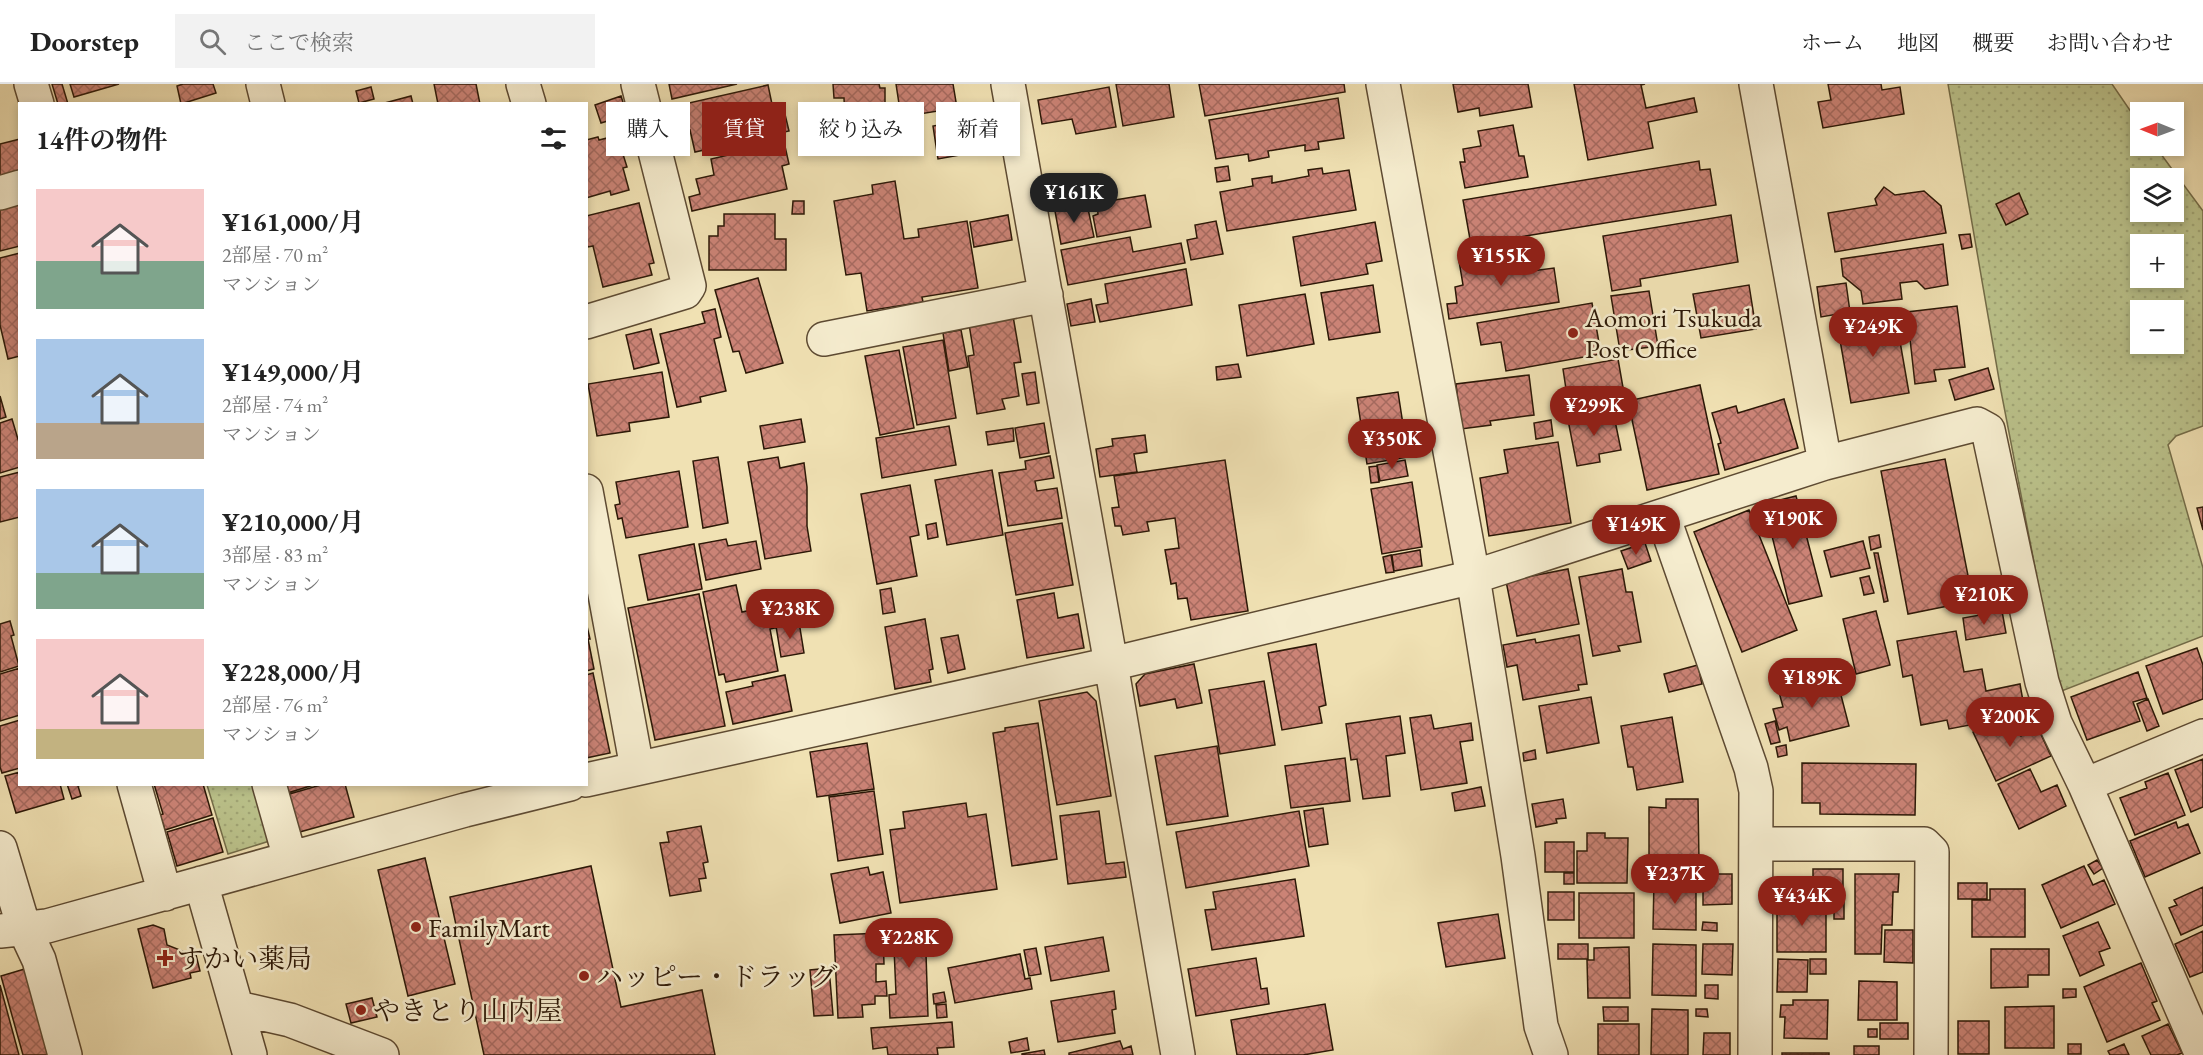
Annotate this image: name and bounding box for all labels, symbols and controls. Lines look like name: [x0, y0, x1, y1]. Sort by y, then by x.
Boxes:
search box: [175, 14, 595, 68]
text: Doorstep: [30, 23, 139, 59]
icon: search: [196, 25, 229, 58]
text: ここで検索: [244, 28, 354, 57]
text: ホーム: [1801, 29, 1864, 56]
text: 地図: [1897, 29, 1939, 56]
text: 概要: [1972, 29, 2014, 56]
text: お問い合わせ: [2047, 29, 2173, 56]
chip: 購入: [606, 102, 690, 156]
chip: 賃貸: [702, 102, 786, 156]
chip: 絞り込み: [798, 102, 924, 156]
chip: 新着: [936, 102, 1020, 156]
north arrow: [2130, 102, 2184, 156]
map controls: [2130, 102, 2184, 354]
icon: filters: [537, 122, 570, 155]
text: 14件の物件: [36, 123, 168, 157]
button: layers: [2130, 168, 2184, 222]
pin: ¥161K: [1032, 173, 1116, 224]
text: ¥161K: [1044, 179, 1104, 205]
text: ¥161,000/月: [222, 205, 364, 239]
icon: home: [84, 213, 156, 285]
button: +: [2130, 234, 2184, 288]
pin: ¥155K: [1459, 236, 1543, 287]
text: 2部屋 · 70 m²: [222, 242, 328, 268]
text: ¥155K: [1471, 242, 1531, 268]
text: マンション: [222, 271, 321, 297]
place label: Aomori Tsukuda Post Office: [1584, 300, 1762, 366]
button: −: [2130, 300, 2184, 354]
pin: ¥249K: [1831, 307, 1915, 358]
text: ¥249K: [1843, 313, 1903, 339]
marker: Aomori Tsukuda Post Office: [1566, 326, 1580, 340]
text: ¥149,000/月: [222, 355, 364, 389]
icon: home: [84, 363, 156, 435]
pin: ¥299K: [1552, 386, 1636, 437]
text: 2部屋 · 74 m²: [222, 392, 328, 418]
text: ¥299K: [1564, 392, 1624, 418]
pin: ¥350K: [1350, 419, 1434, 470]
text: マンション: [222, 421, 321, 447]
text: ¥350K: [1362, 425, 1422, 451]
pin: ¥190K: [1751, 499, 1835, 550]
text: ¥210,000/月: [222, 505, 364, 539]
pin: ¥149K: [1594, 505, 1678, 556]
text: ¥190K: [1763, 505, 1823, 531]
text: ¥149K: [1606, 511, 1666, 537]
icon: home: [84, 513, 156, 585]
text: 3部屋 · 83 m²: [222, 542, 328, 568]
text: マンション: [222, 571, 321, 597]
pin: ¥210K: [1942, 575, 2026, 626]
text: ¥210K: [1954, 581, 2014, 607]
pin: ¥238K: [748, 589, 832, 640]
text: ¥238K: [760, 595, 820, 621]
text: ¥228,000/月: [222, 655, 364, 689]
pin: ¥189K: [1770, 658, 1854, 709]
icon: home: [84, 663, 156, 735]
text: ¥189K: [1782, 664, 1842, 690]
text: 2部屋 · 76 m²: [222, 692, 328, 718]
pin: ¥200K: [1968, 697, 2052, 748]
text: ¥200K: [1980, 703, 2040, 729]
text: マンション: [222, 721, 321, 747]
pin: ¥237K: [1633, 854, 1717, 905]
text: ¥237K: [1645, 860, 1705, 886]
pin: ¥434K: [1760, 876, 1844, 927]
text: ¥434K: [1772, 882, 1832, 908]
place label: FamilyMart: [428, 910, 550, 945]
pin: ¥228K: [867, 918, 951, 969]
marker: FamilyMart: [409, 920, 423, 934]
text: ¥228K: [879, 924, 939, 950]
place label: すかい薬局: [177, 941, 312, 976]
marker: すかい薬局: [158, 951, 172, 965]
place label: ハッピー・ドラッグ: [596, 959, 837, 994]
marker: ハッピー・ドラッグ: [577, 969, 591, 983]
place label: やきとり山内屋: [373, 993, 562, 1028]
marker: やきとり山内屋: [354, 1003, 368, 1017]

